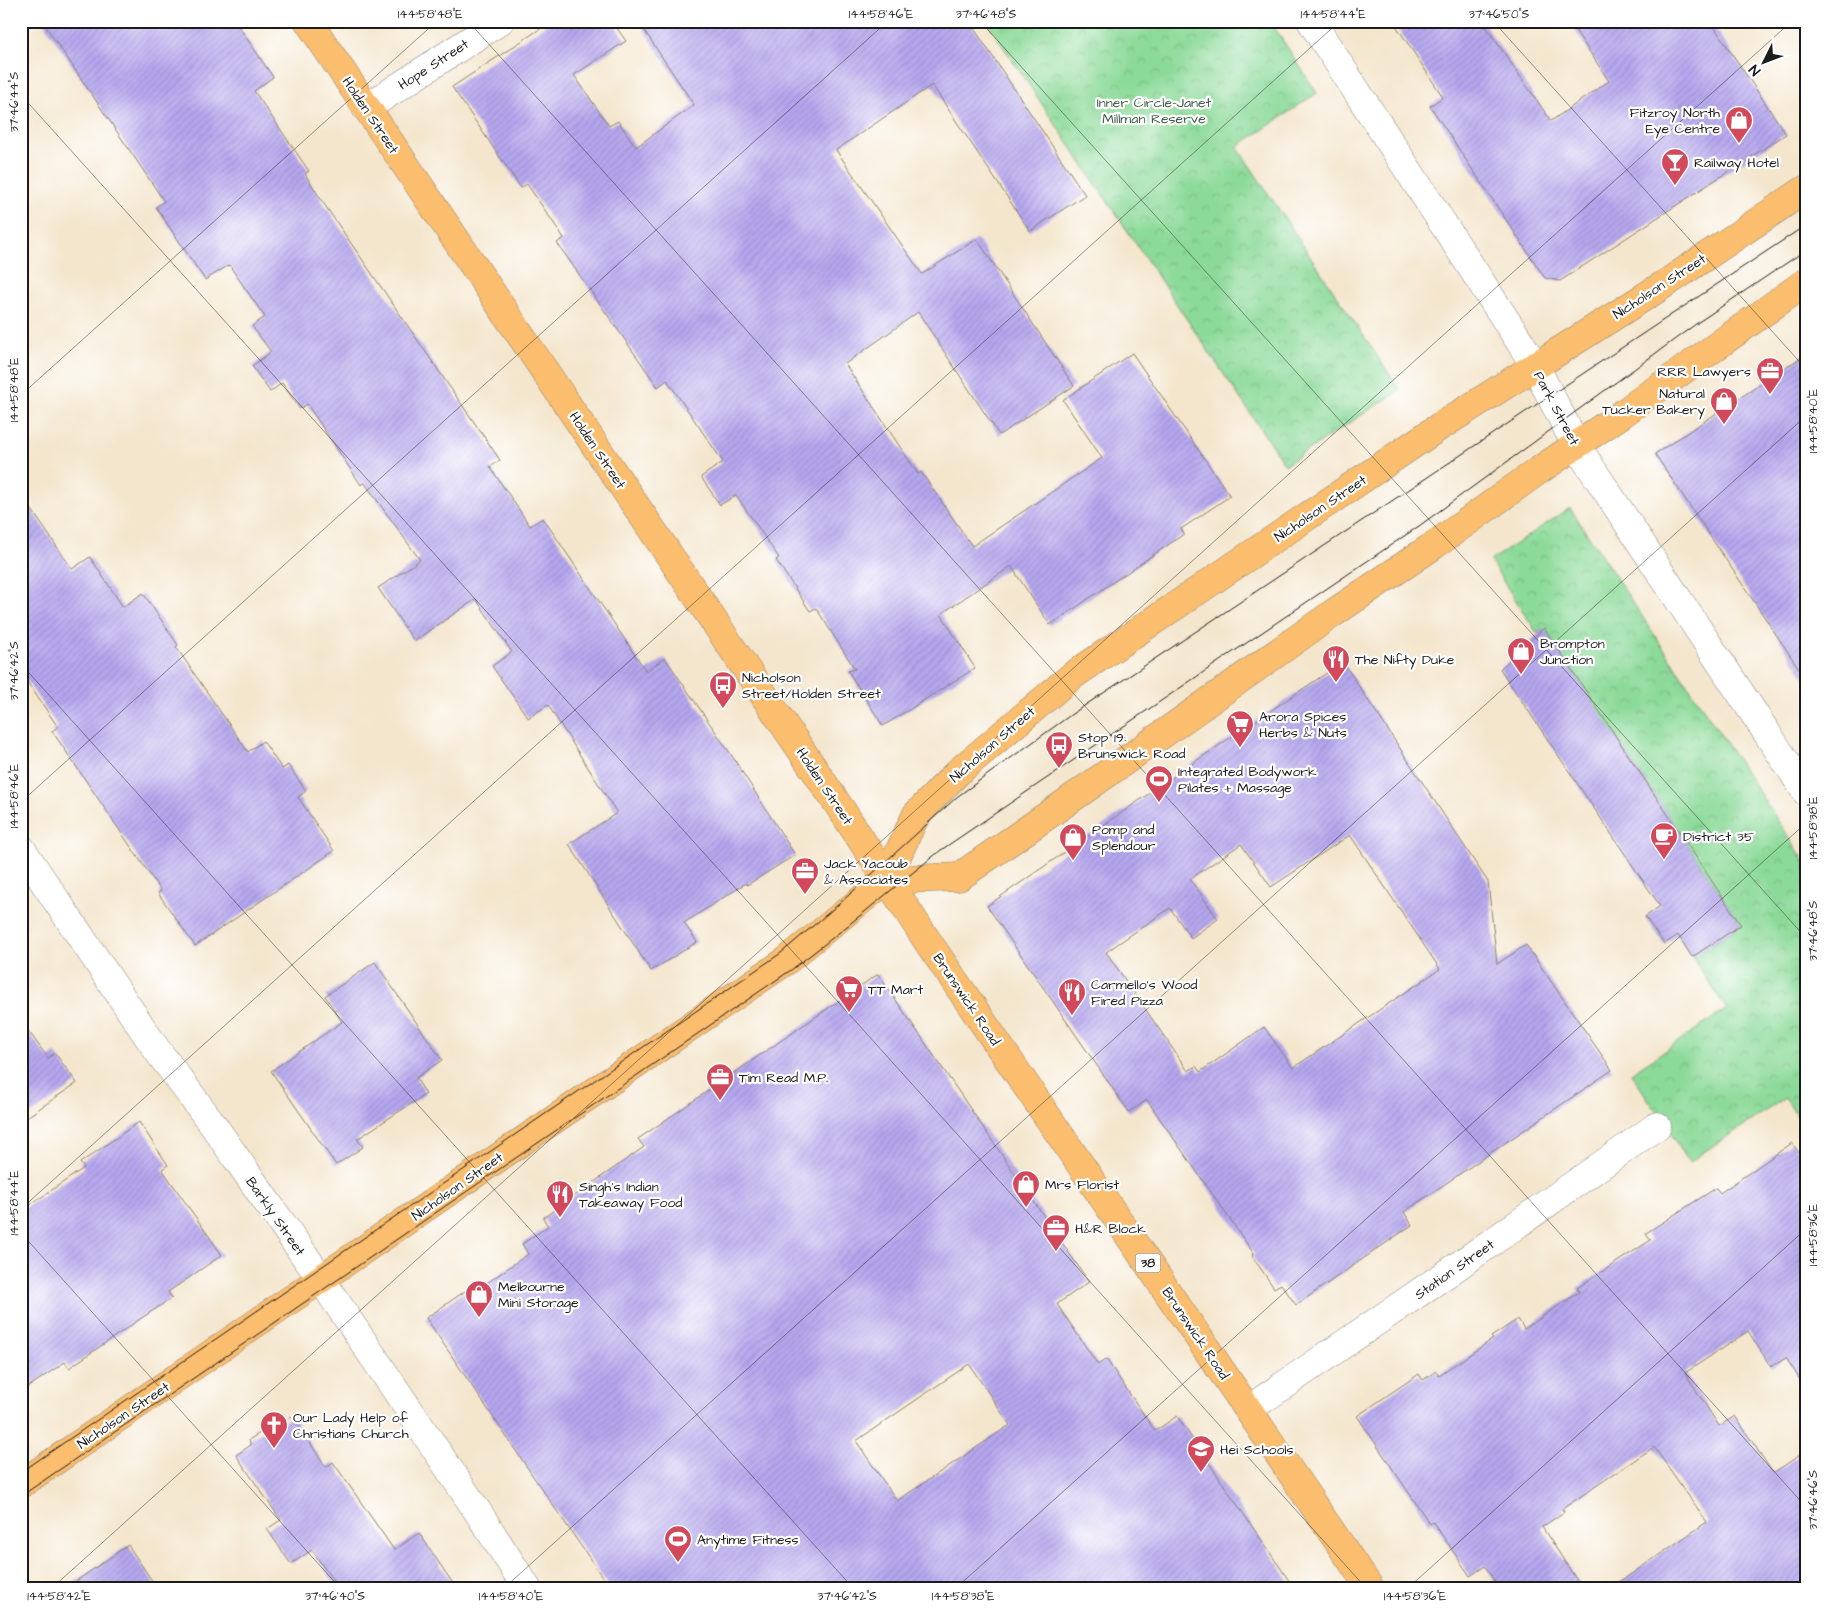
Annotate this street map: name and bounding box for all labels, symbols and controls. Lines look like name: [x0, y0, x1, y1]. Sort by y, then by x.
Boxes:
text: 144°58'48"E: [398, 6, 462, 23]
text: 144°58'46"E: [849, 6, 913, 23]
text: 37°46'48"S: [956, 6, 1016, 23]
text: 144°58'44"E: [1300, 6, 1366, 23]
text: 37°46'50"S: [1469, 6, 1529, 23]
street label: Hope Street: [394, 34, 473, 95]
north arrow: [1740, 38, 1790, 88]
text: N: [1745, 60, 1765, 80]
text: 37°46'44"S: [6, 71, 23, 132]
street label: Holden Street: [337, 73, 404, 158]
park label: Inner Circle-Janet Millman Reserve: [1097, 93, 1212, 129]
place label: Fitzroy North Eye Centre: [1630, 103, 1720, 139]
shop icon: Fitzroy North Eye Centre: [1724, 105, 1754, 144]
bar icon: Railway Hotel: [1660, 147, 1690, 186]
place label: Railway Hotel: [1694, 153, 1779, 173]
street label: Nicholson Street: [1609, 249, 1710, 324]
office icon: RRR Lawyers: [1755, 356, 1785, 395]
text: 144°58'48"E: [6, 358, 23, 422]
place label: RRR Lawyers: [1657, 362, 1751, 382]
street label: Park Street: [1528, 368, 1584, 449]
place label: Natural Tucker Bakery: [1602, 384, 1705, 420]
shop icon: Natural Tucker Bakery: [1709, 386, 1739, 425]
text: 144°58'40"E: [1805, 389, 1822, 453]
street label: Holden Street: [564, 408, 631, 493]
street label: Nicholson Street: [1270, 470, 1371, 547]
place label: Brompton Junction: [1540, 634, 1605, 670]
shop icon: Brompton Junction: [1506, 636, 1536, 675]
text: 37°46'42"S: [6, 641, 23, 701]
restaurant icon: The Nifty Duke: [1321, 644, 1351, 683]
place label: The Nifty Duke: [1355, 650, 1455, 670]
place label: Nicholson Street/Holden Street: [742, 668, 881, 704]
bus stop icon: Nicholson Street/Holden Street: [708, 670, 738, 709]
street label: Nicholson Street: [946, 702, 1040, 788]
place label: Arora Spices Herbs & Nuts: [1259, 707, 1347, 743]
supermarket icon: Arora Spices Herbs & Nuts: [1225, 709, 1255, 748]
place label: Stop 19: Brunswick Road: [1078, 728, 1185, 764]
bus stop icon: Stop 19: Brunswick Road: [1044, 730, 1074, 769]
street label: Holden Street: [791, 744, 858, 829]
place label: Integrated Bodywork Pilates + Massage: [1178, 762, 1317, 798]
text: 144°58'46"E: [6, 764, 23, 828]
sports icon: Integrated Bodywork Pilates + Massage: [1144, 764, 1174, 803]
text: 144°58'38"E: [1805, 797, 1822, 859]
place label: Pomp and Splendour: [1092, 820, 1156, 856]
cafe icon: District 35: [1649, 821, 1679, 860]
shop icon: Pomp and Splendour: [1058, 822, 1088, 861]
place label: District 35: [1683, 827, 1754, 847]
place label: Jack Yacoub & Associates: [824, 854, 908, 890]
office icon: Jack Yacoub & Associates: [790, 856, 820, 895]
text: 37°46'48"S: [1805, 901, 1822, 961]
street label: Brunswick Road: [928, 949, 1005, 1050]
supermarket icon: TT Mart: [834, 974, 864, 1013]
place label: Carmello's Wood Fired Pizza: [1091, 975, 1198, 1011]
restaurant icon: Carmello's Wood Fired Pizza: [1057, 977, 1087, 1016]
place label: TT Mart: [868, 980, 923, 1000]
office icon: Tim Read M.P.: [705, 1062, 735, 1101]
place label: Tim Read M.P.: [739, 1068, 828, 1088]
street label: Nicholson Street: [408, 1148, 508, 1226]
shop icon: Mrs Florist: [1011, 1169, 1041, 1208]
text: 144°58'44"E: [6, 1170, 23, 1236]
street label: Barkly Street: [241, 1173, 310, 1260]
place label: Mrs Florist: [1045, 1175, 1120, 1195]
place label: Singh's Indian Takeaway Food: [579, 1177, 683, 1213]
restaurant icon: Singh's Indian Takeaway Food: [545, 1179, 575, 1218]
text: 144°58'36"E: [1805, 1204, 1822, 1266]
office icon: H&R Block: [1041, 1213, 1071, 1252]
place label: H&R Block: [1075, 1219, 1146, 1239]
street label: Station Street: [1411, 1235, 1499, 1305]
road number: 38: [1136, 1254, 1160, 1272]
place label: Melbourne Mini Storage: [498, 1277, 579, 1313]
shop icon: Melbourne Mini Storage: [464, 1279, 494, 1318]
street label: Brunswick Road: [1157, 1283, 1234, 1384]
street label: Nicholson Street: [73, 1377, 174, 1454]
place label: Our Lady Help of Christians Church: [293, 1408, 409, 1444]
church icon: Our Lady Help of Christians Church: [259, 1410, 289, 1449]
school or university icon: Hei Schools: [1186, 1434, 1216, 1473]
place label: Hei Schools: [1220, 1440, 1294, 1460]
text: 37°46'46"S: [1805, 1470, 1822, 1530]
sports icon: Anytime Fitness: [663, 1524, 693, 1563]
place label: Anytime Fitness: [697, 1530, 799, 1550]
text: 144°58'42"E: [27, 1588, 91, 1605]
text: 37°46'40"S: [305, 1588, 365, 1605]
text: 144°58'40"E: [479, 1588, 543, 1605]
text: 37°46'42"S: [817, 1588, 877, 1605]
text: 144°58'38"E: [932, 1588, 994, 1605]
text: 144°58'36"E: [1384, 1588, 1446, 1605]

